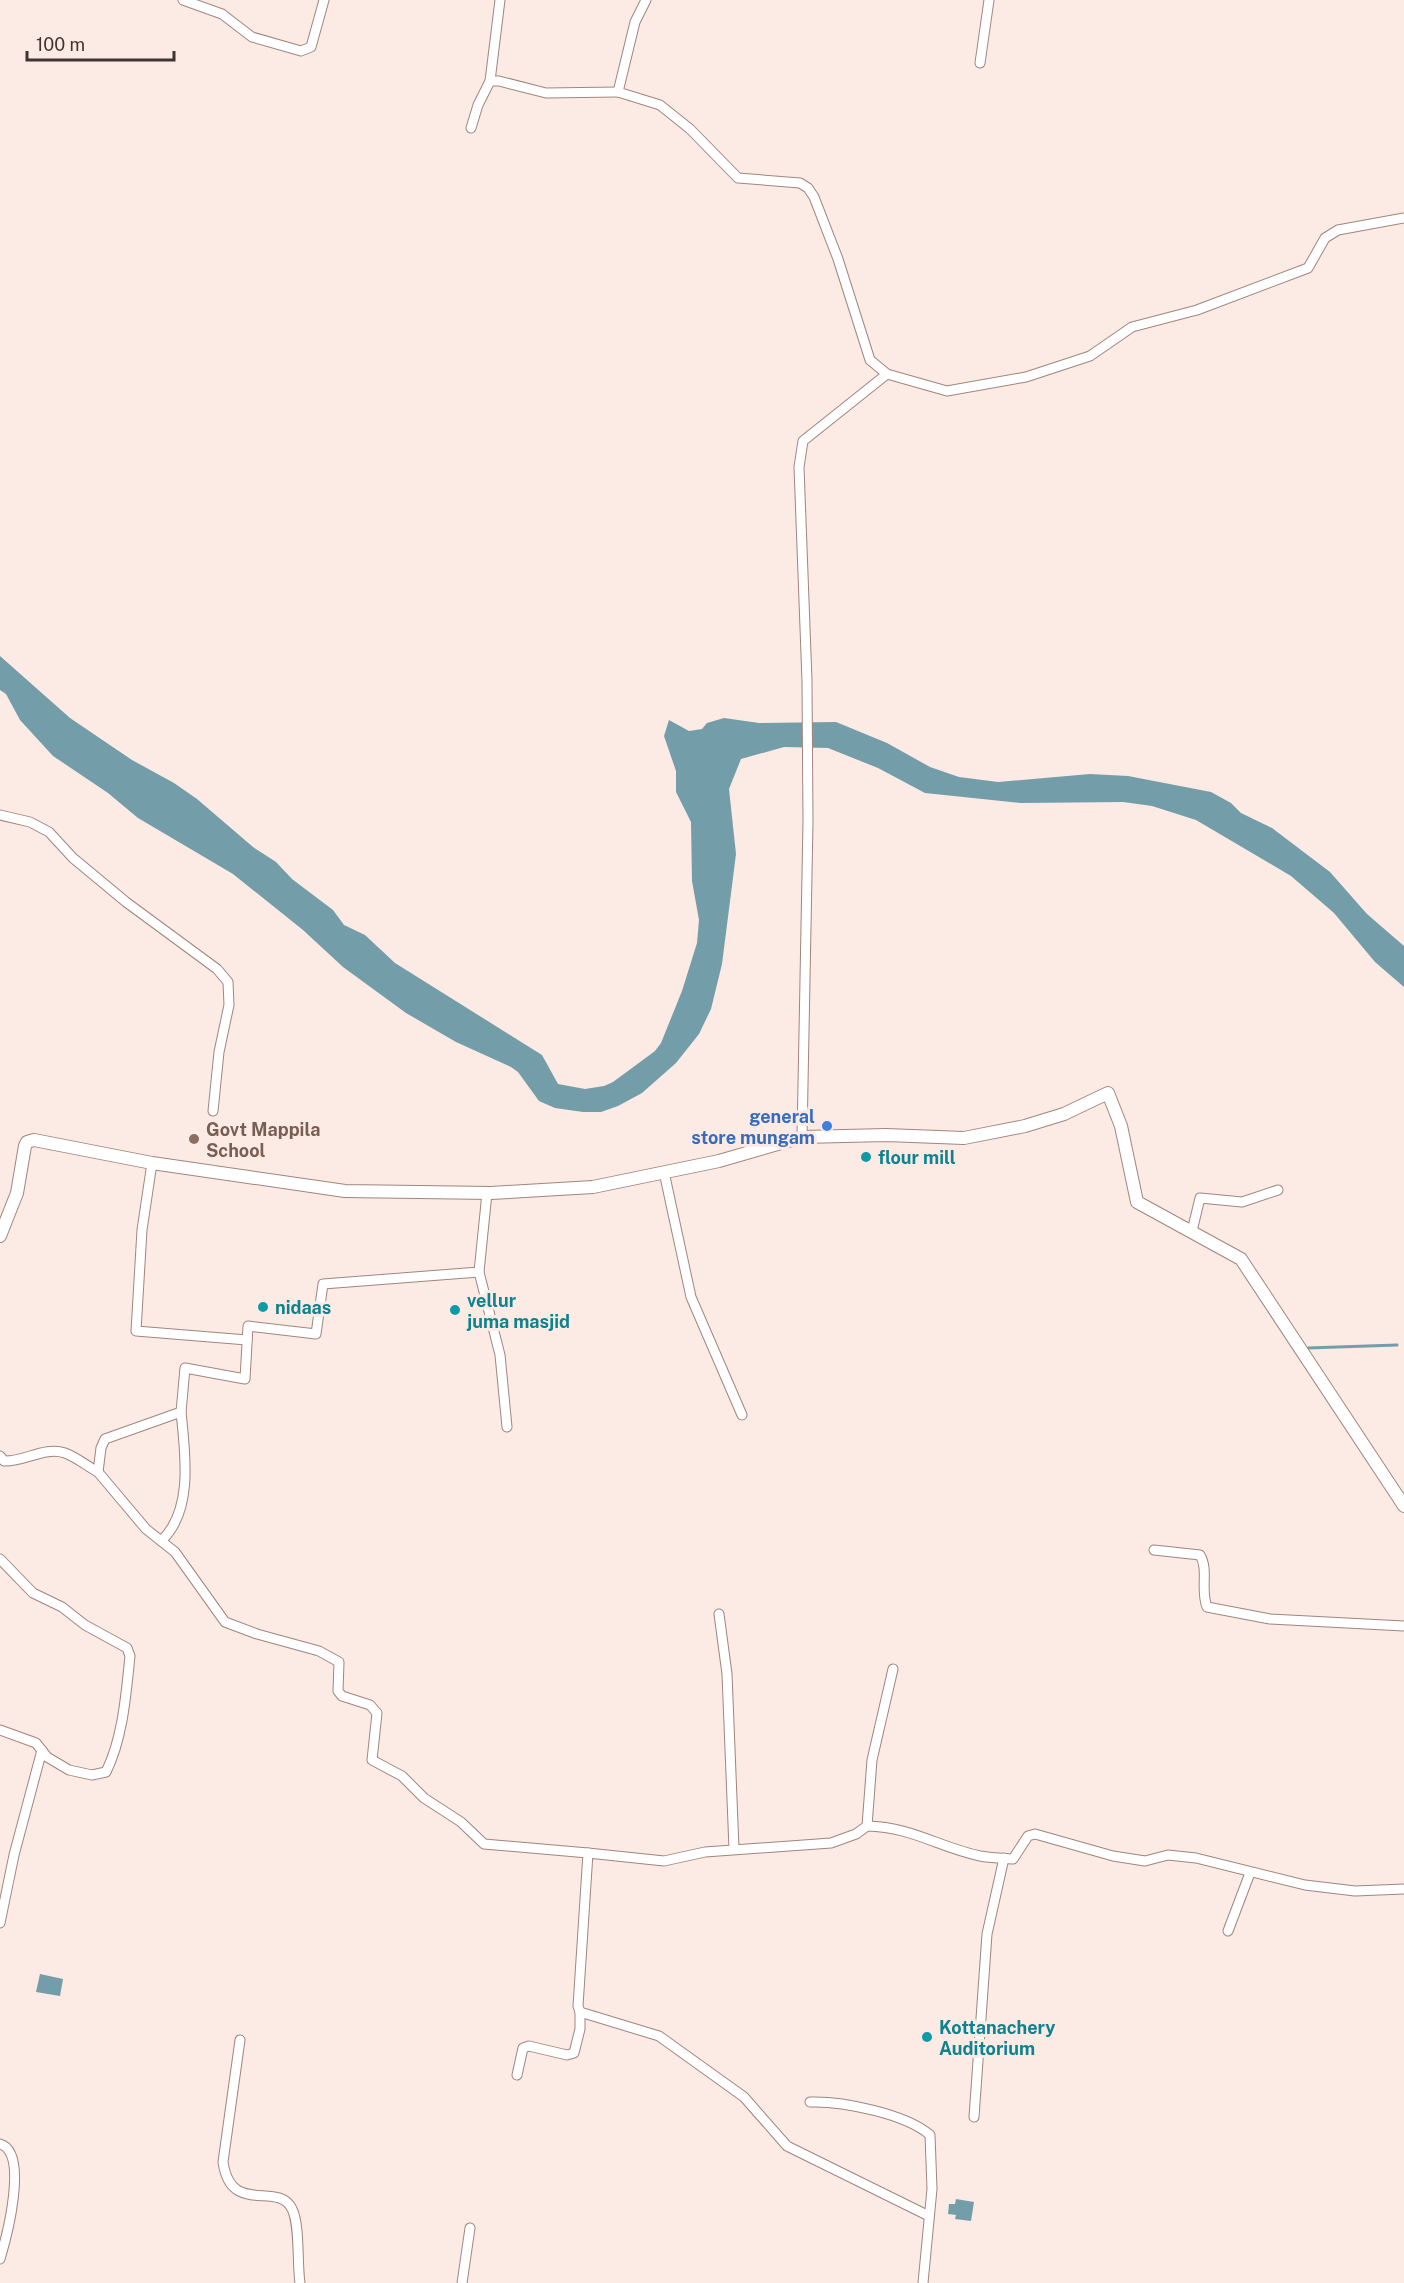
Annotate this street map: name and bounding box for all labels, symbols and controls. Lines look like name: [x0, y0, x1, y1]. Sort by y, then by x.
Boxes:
scale bar: [27, 24, 174, 62]
text: 100 m: [36, 34, 85, 55]
place label: general store mungam: [691, 1106, 815, 1148]
place label: Govt Mappila School: [206, 1119, 320, 1161]
marker: general store mungam: [820, 1119, 834, 1133]
marker: Govt Mappila School: [187, 1132, 201, 1146]
place label: flour mill: [878, 1147, 956, 1168]
marker: flour mill: [859, 1150, 873, 1164]
place label: vellur juma masjid: [466, 1290, 570, 1332]
place label: nidaas: [275, 1297, 331, 1318]
marker: nidaas: [256, 1300, 270, 1314]
marker: vellur juma masjid: [448, 1303, 462, 1317]
place label: Kottanachery Auditorium: [939, 2017, 1055, 2059]
marker: Kottanachery Auditorium: [920, 2030, 934, 2044]

